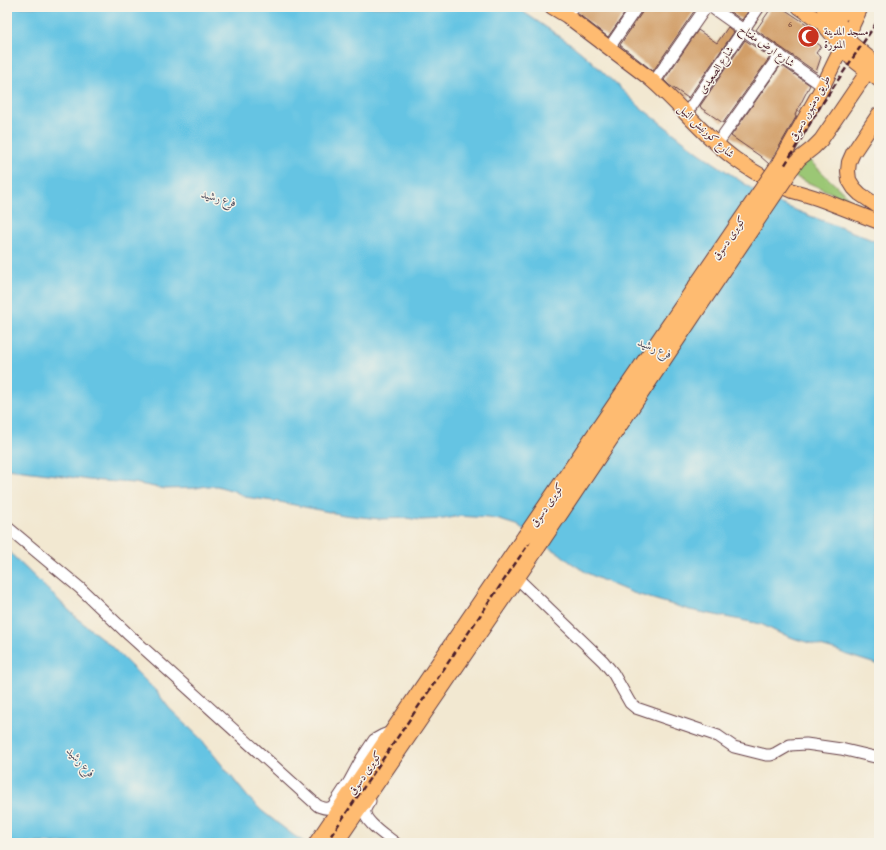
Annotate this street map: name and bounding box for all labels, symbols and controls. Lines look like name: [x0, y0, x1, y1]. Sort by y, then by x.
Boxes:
house number: 6: [788, 18, 792, 30]
street label: شارع ارض مفتاح: [735, 21, 798, 73]
mosque icon: مسجد المدينة المنورة: [796, 24, 822, 50]
place label: مسجد المدينة المنورة: [824, 24, 869, 52]
street label: شارع الصعيدى: [695, 43, 739, 98]
street label: طريق دمنهور, دسوق: [786, 73, 834, 143]
street label: شارع كورنيش النيل: [673, 101, 737, 163]
water label: فرع رشيد: [199, 186, 239, 213]
street label: كوبرى دسوق: [709, 213, 749, 263]
water label: فرع رشيد: [634, 334, 675, 365]
street label: كوبرى دسوق: [527, 480, 567, 530]
water label: فرع رشيد: [61, 743, 99, 783]
street label: كوبرى دسوق: [345, 748, 385, 798]

